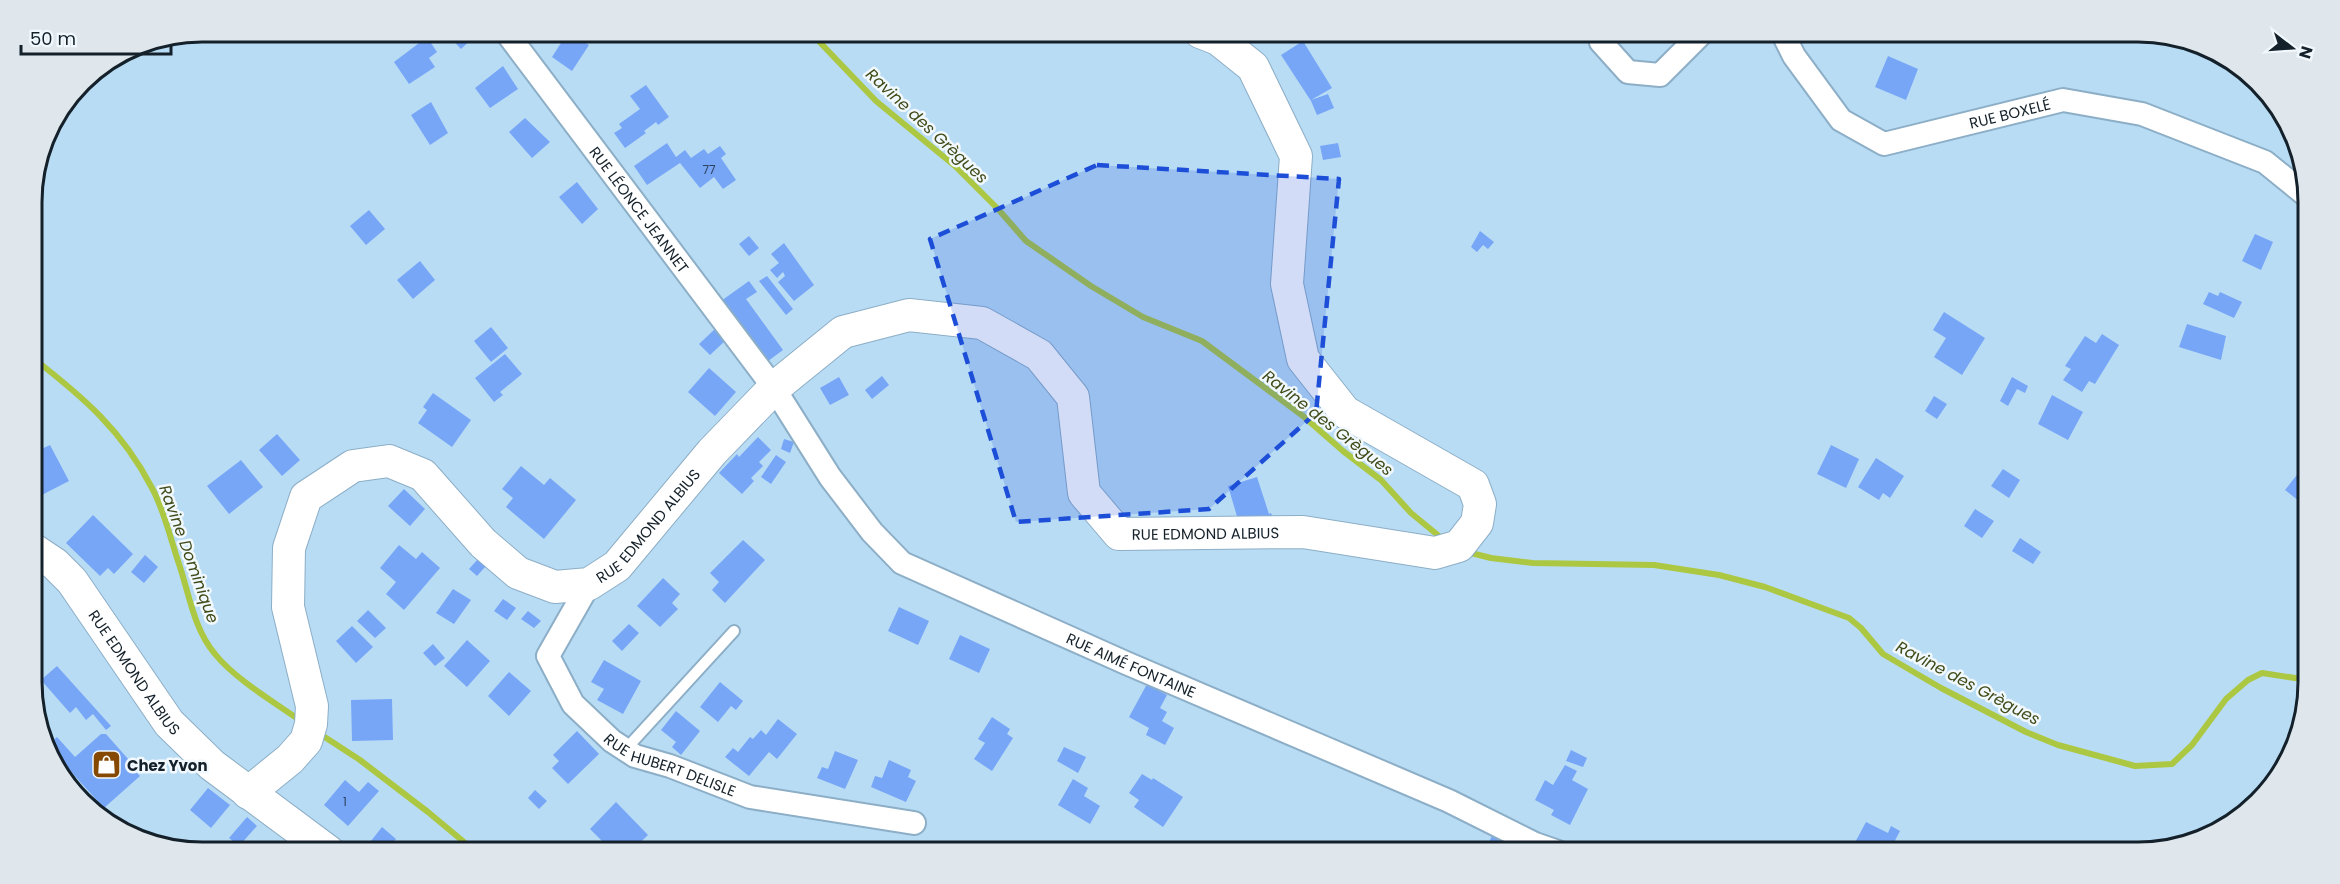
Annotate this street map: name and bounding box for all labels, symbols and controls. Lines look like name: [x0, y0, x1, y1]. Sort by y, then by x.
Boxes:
scale bar: [21, 18, 171, 56]
north arrow: [2262, 18, 2322, 78]
text: 50 m: [30, 26, 76, 51]
text: N: [2293, 43, 2319, 61]
water label: Ravine des Grègues: [861, 63, 993, 189]
street label: RUE BOXELÉ: [1967, 93, 2053, 133]
street label: RUE LÉONCE JEANNET: [585, 142, 694, 277]
house number: 77: [702, 161, 716, 178]
water label: Ravine des Grègues: [1258, 365, 1398, 481]
street label: RUE EDMOND ALBIUS: [592, 464, 705, 588]
water label: Ravine Dominique: [153, 482, 225, 626]
street label: RUE EDMOND ALBIUS: [1131, 522, 1279, 544]
street label: RUE EDMOND ALBIUS: [84, 606, 185, 739]
street label: RUE AIMÉ FONTAINE: [1063, 627, 1199, 702]
water label: Ravine des Grègues: [1892, 635, 2044, 731]
street label: RUE HUBERT DELISLE: [599, 728, 739, 801]
shop icon: Chez Yvon: [90, 749, 122, 781]
place label: Chez Yvon: [127, 755, 208, 776]
house number: 1: [343, 793, 347, 810]

